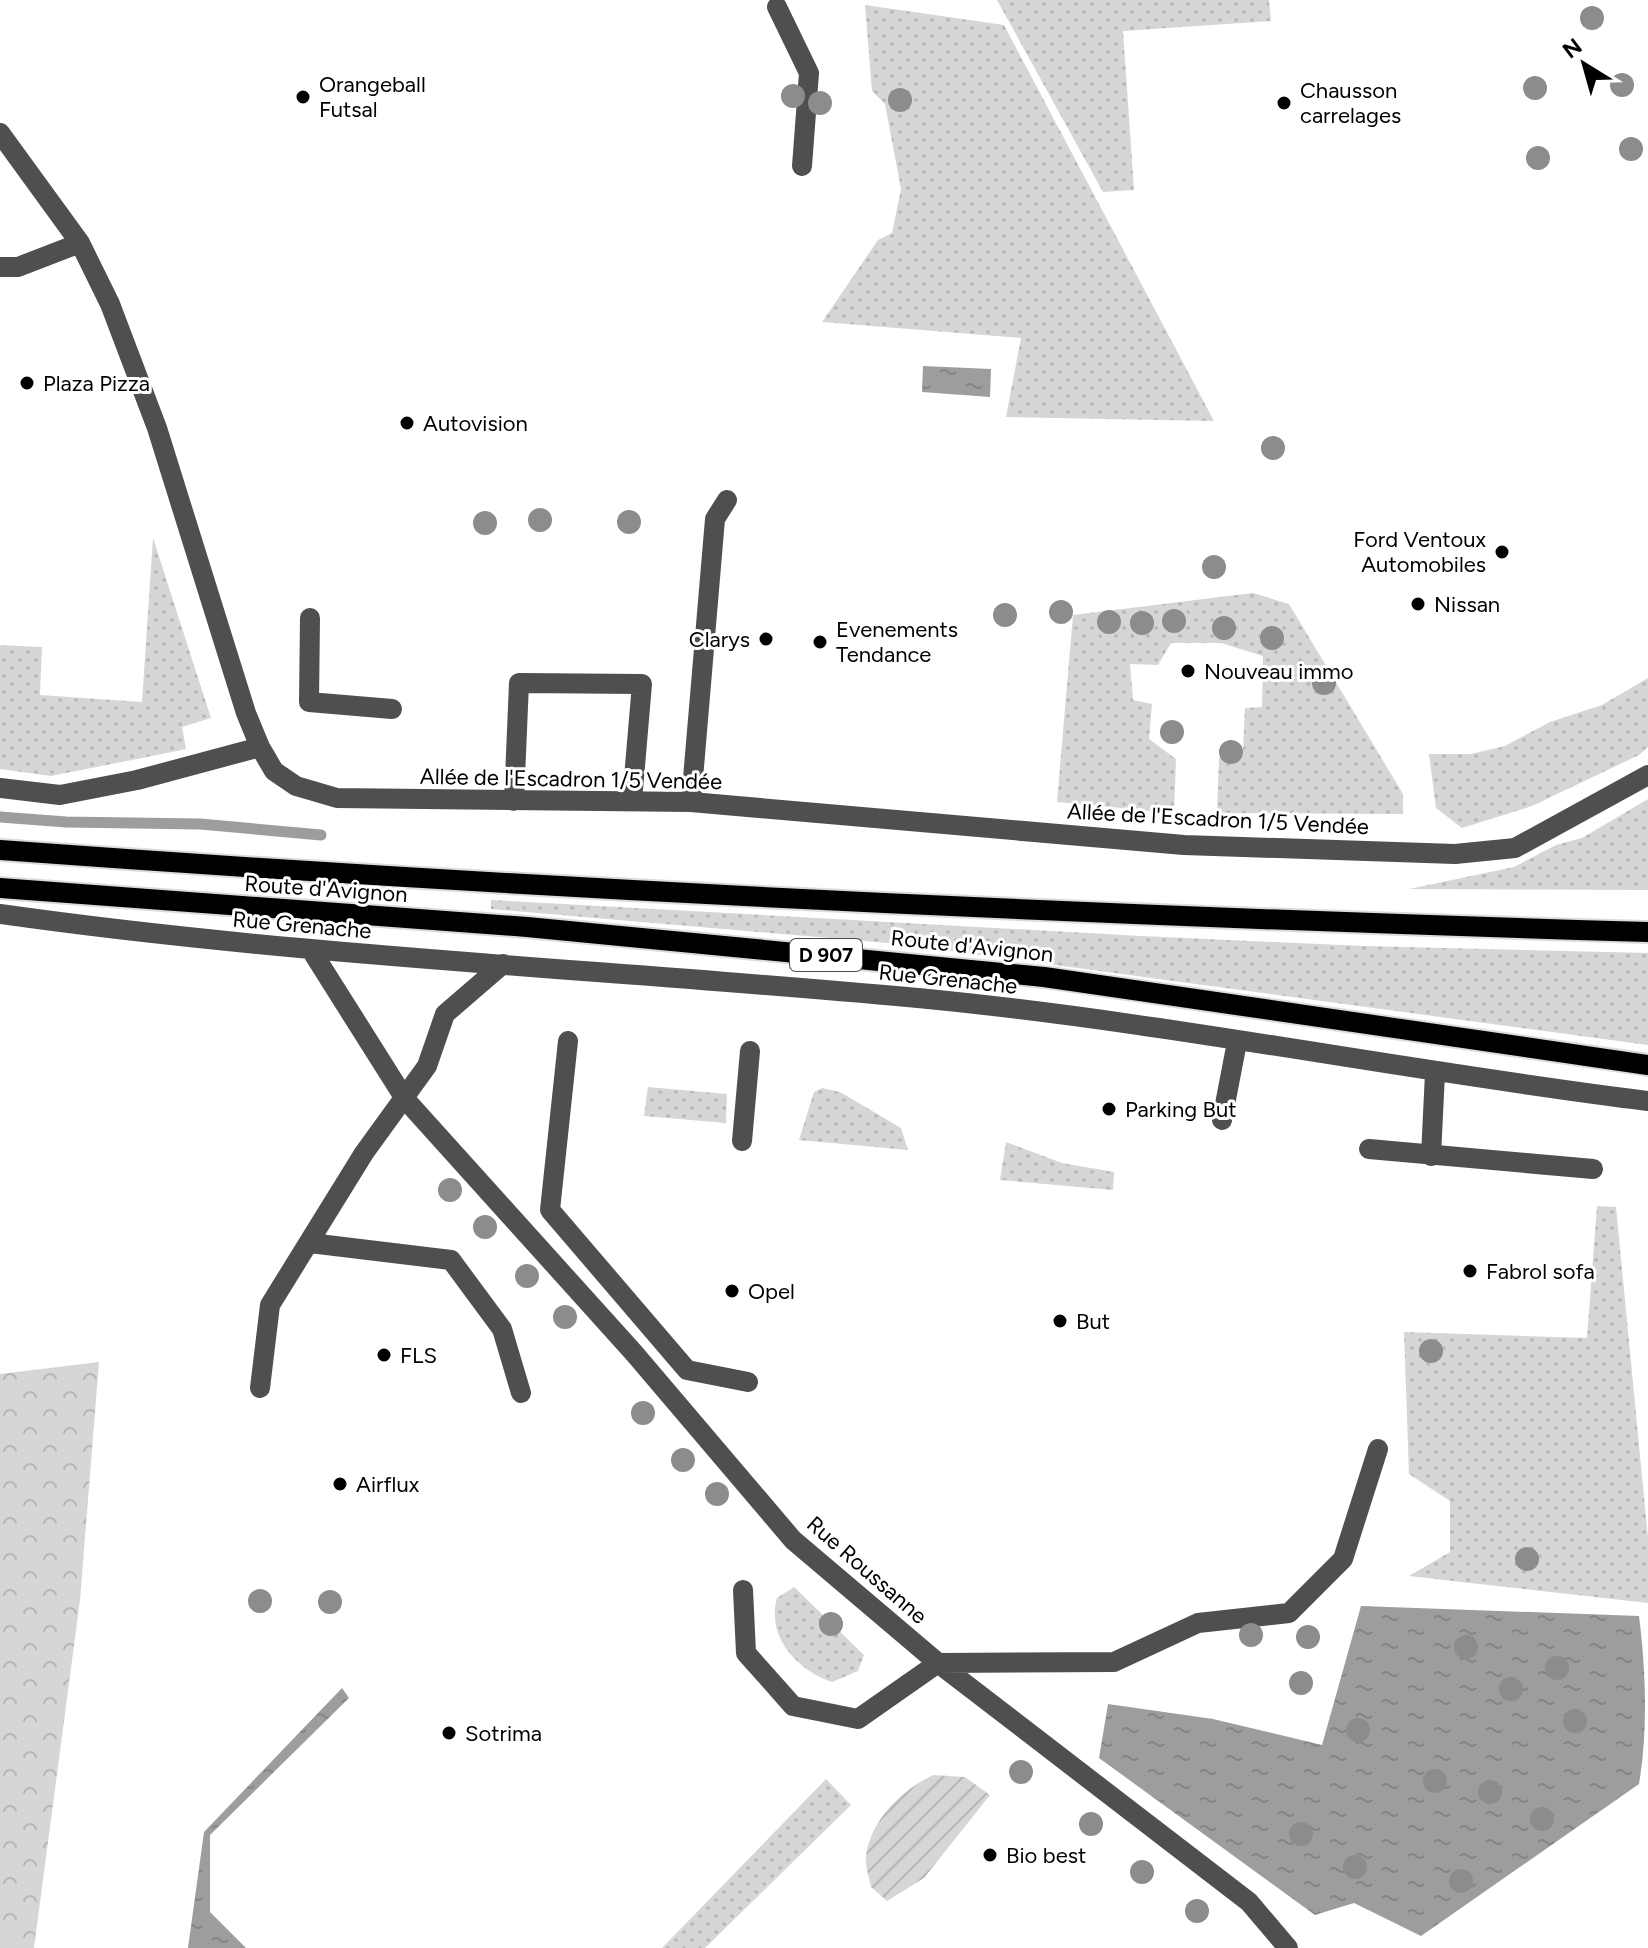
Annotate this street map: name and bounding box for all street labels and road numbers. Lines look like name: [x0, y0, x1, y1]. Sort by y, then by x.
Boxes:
street label: Allée de l'Escadron 1/5 Vendée: [420, 763, 722, 795]
street label: Allée de l'Escadron 1/5 Vendée: [1066, 798, 1370, 840]
street label: Route d'Avignon: [244, 870, 408, 908]
street label: Rue Grenache: [231, 905, 373, 945]
street label: Route d'Avignon: [889, 924, 1055, 968]
road number: D 907: [790, 939, 862, 971]
street label: Rue Grenache: [877, 958, 1019, 1000]
street label: Rue Roussanne: [801, 1510, 933, 1630]

